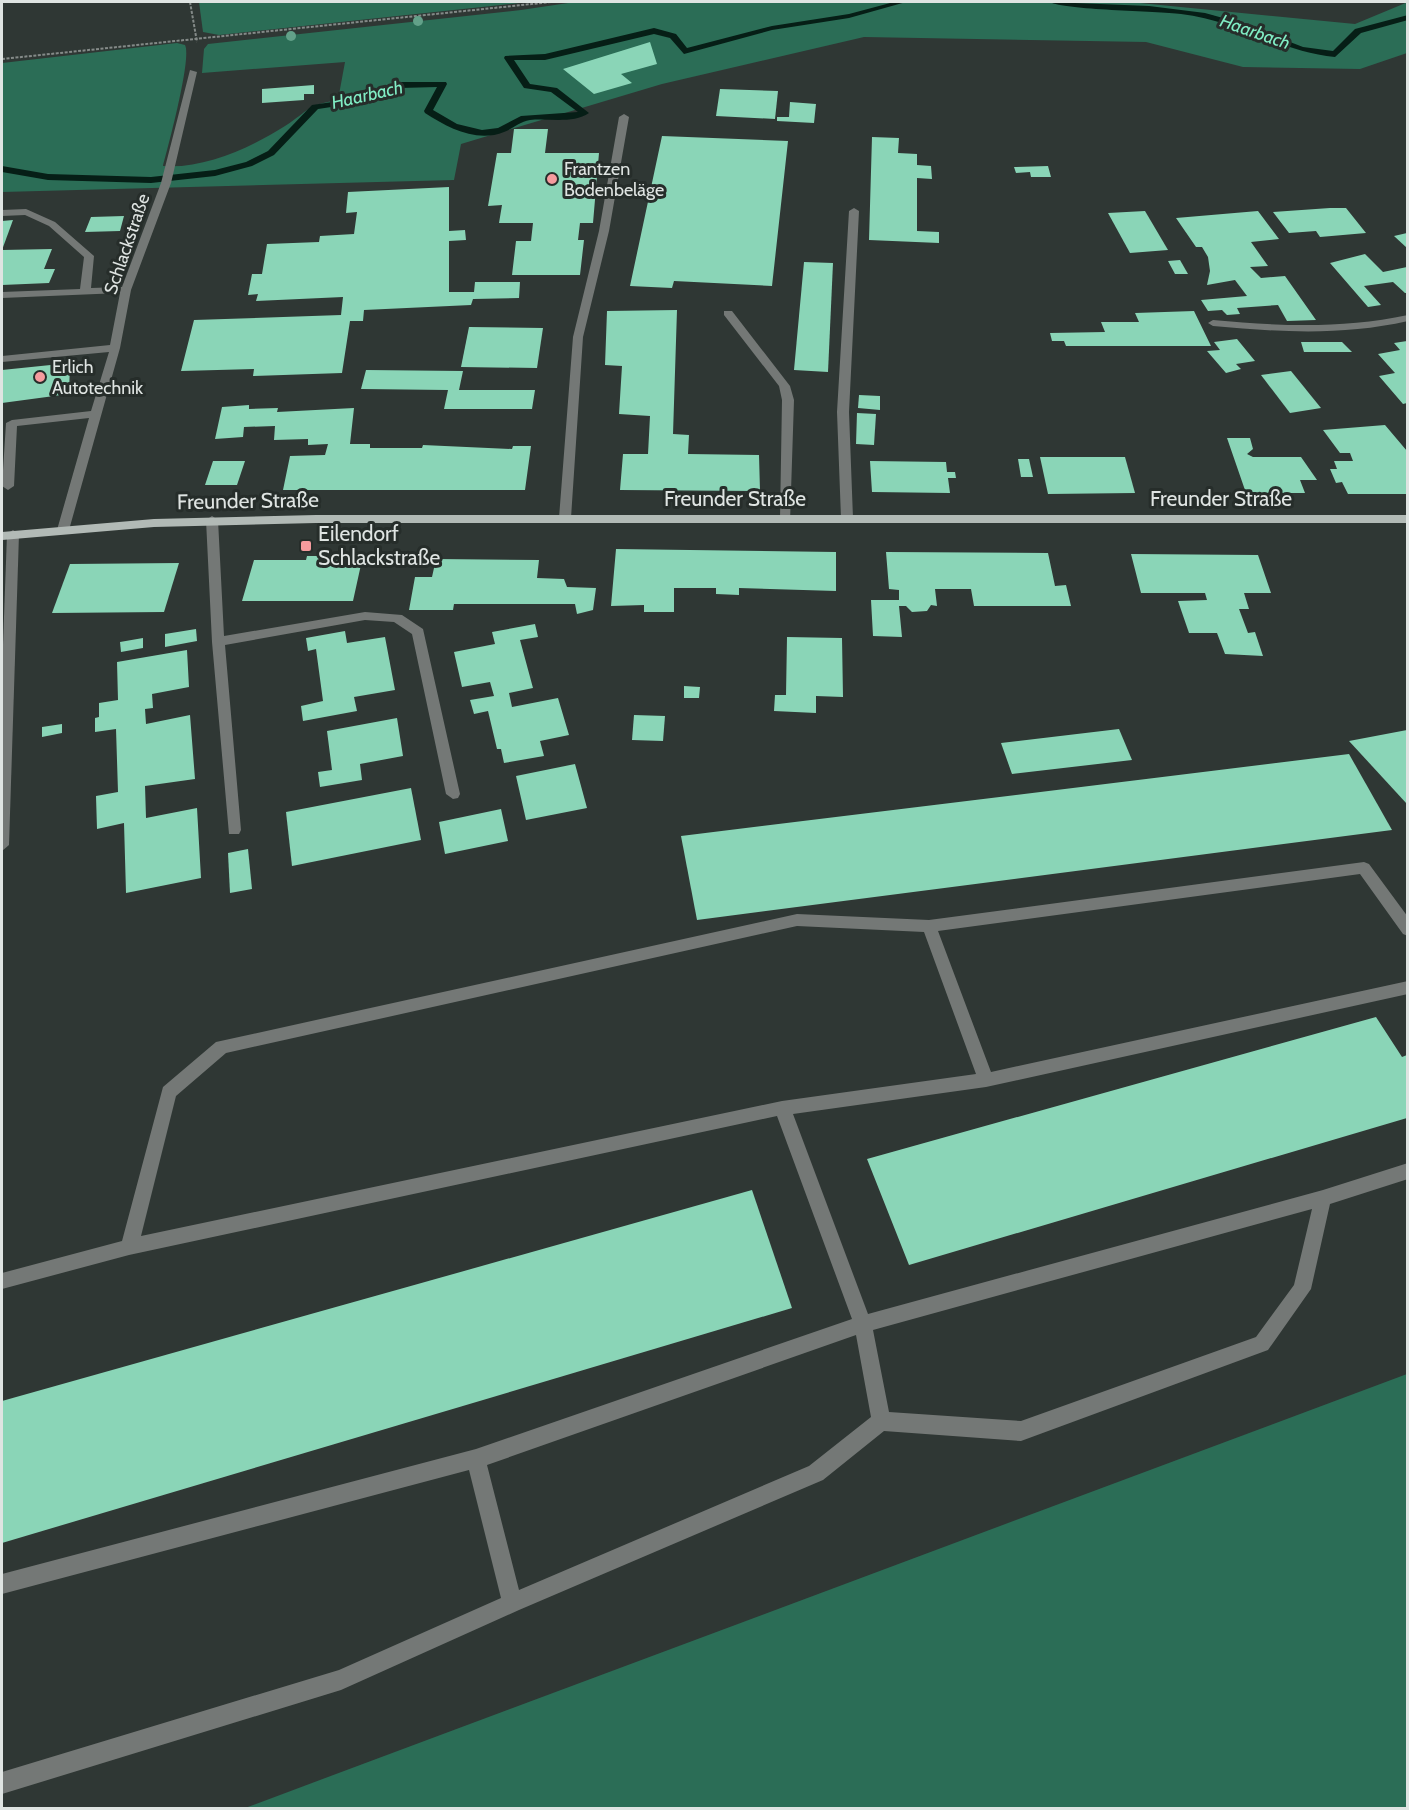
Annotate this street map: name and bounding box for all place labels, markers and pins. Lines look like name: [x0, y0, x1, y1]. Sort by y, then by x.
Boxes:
place label: Frantzen Bodenbeläge: [564, 158, 664, 201]
marker: Frantzen Bodenbeläge: [545, 172, 559, 186]
place label: Erlich Autotechnik: [52, 356, 144, 399]
marker: Erlich Autotechnik: [33, 370, 47, 384]
place label: Eilendorf Schlackstraße: [318, 521, 441, 570]
marker: Eilendorf Schlackstraße: [299, 539, 313, 553]

